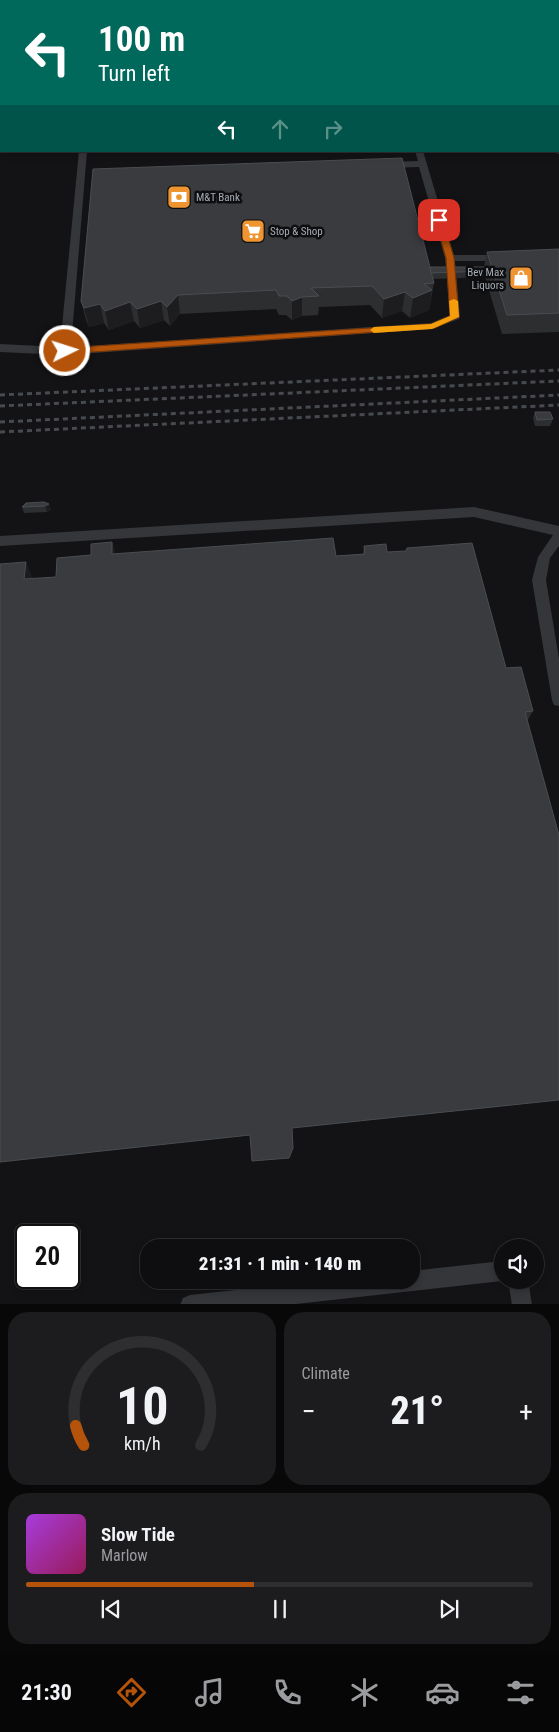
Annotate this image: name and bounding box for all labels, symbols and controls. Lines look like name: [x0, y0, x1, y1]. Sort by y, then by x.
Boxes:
text: 100 m: [98, 19, 185, 60]
icon: left: [15, 20, 80, 85]
text: Turn left: [98, 61, 170, 86]
icon: left: [213, 115, 241, 143]
icon: ahead: [266, 115, 294, 143]
icon: right: [319, 115, 347, 143]
bank icon: M&T Bank: [166, 184, 192, 210]
place label: M&T Bank: [196, 191, 240, 204]
pin: [418, 199, 460, 241]
icon: arrive: [425, 206, 453, 234]
supermarket icon: Stop & Shop: [240, 218, 266, 244]
place label: Stop & Shop: [270, 225, 323, 238]
shop icon: Bev Max Liquors: [508, 265, 534, 291]
place label: Bev Max Liquors: [467, 266, 504, 292]
position arrow: [38, 324, 90, 376]
speed limit sign: 20: [15, 1224, 80, 1289]
map controls: [494, 1239, 544, 1289]
button: sound: [494, 1239, 544, 1289]
text: 21:31 · 1 min · 140 m: [199, 1252, 361, 1275]
text: Climate: [302, 1364, 350, 1383]
text: 10: [115, 1376, 168, 1437]
text: 21°: [391, 1389, 444, 1433]
text: −: [302, 1395, 316, 1428]
text: +: [519, 1395, 533, 1428]
text: km/h: [123, 1433, 160, 1454]
text: Slow Tide: [101, 1523, 175, 1546]
text: Marlow: [101, 1546, 148, 1565]
icon: previous: [97, 1595, 125, 1623]
icon: pause: [266, 1595, 294, 1623]
icon: next: [435, 1595, 463, 1623]
icon: directions: [114, 1675, 149, 1710]
icon: music: [192, 1675, 227, 1710]
icon: phone: [270, 1675, 305, 1710]
icon: climate: [347, 1675, 382, 1710]
icon: car: [425, 1675, 460, 1710]
icon: filters: [503, 1675, 538, 1710]
text: 21:30: [21, 1680, 72, 1705]

